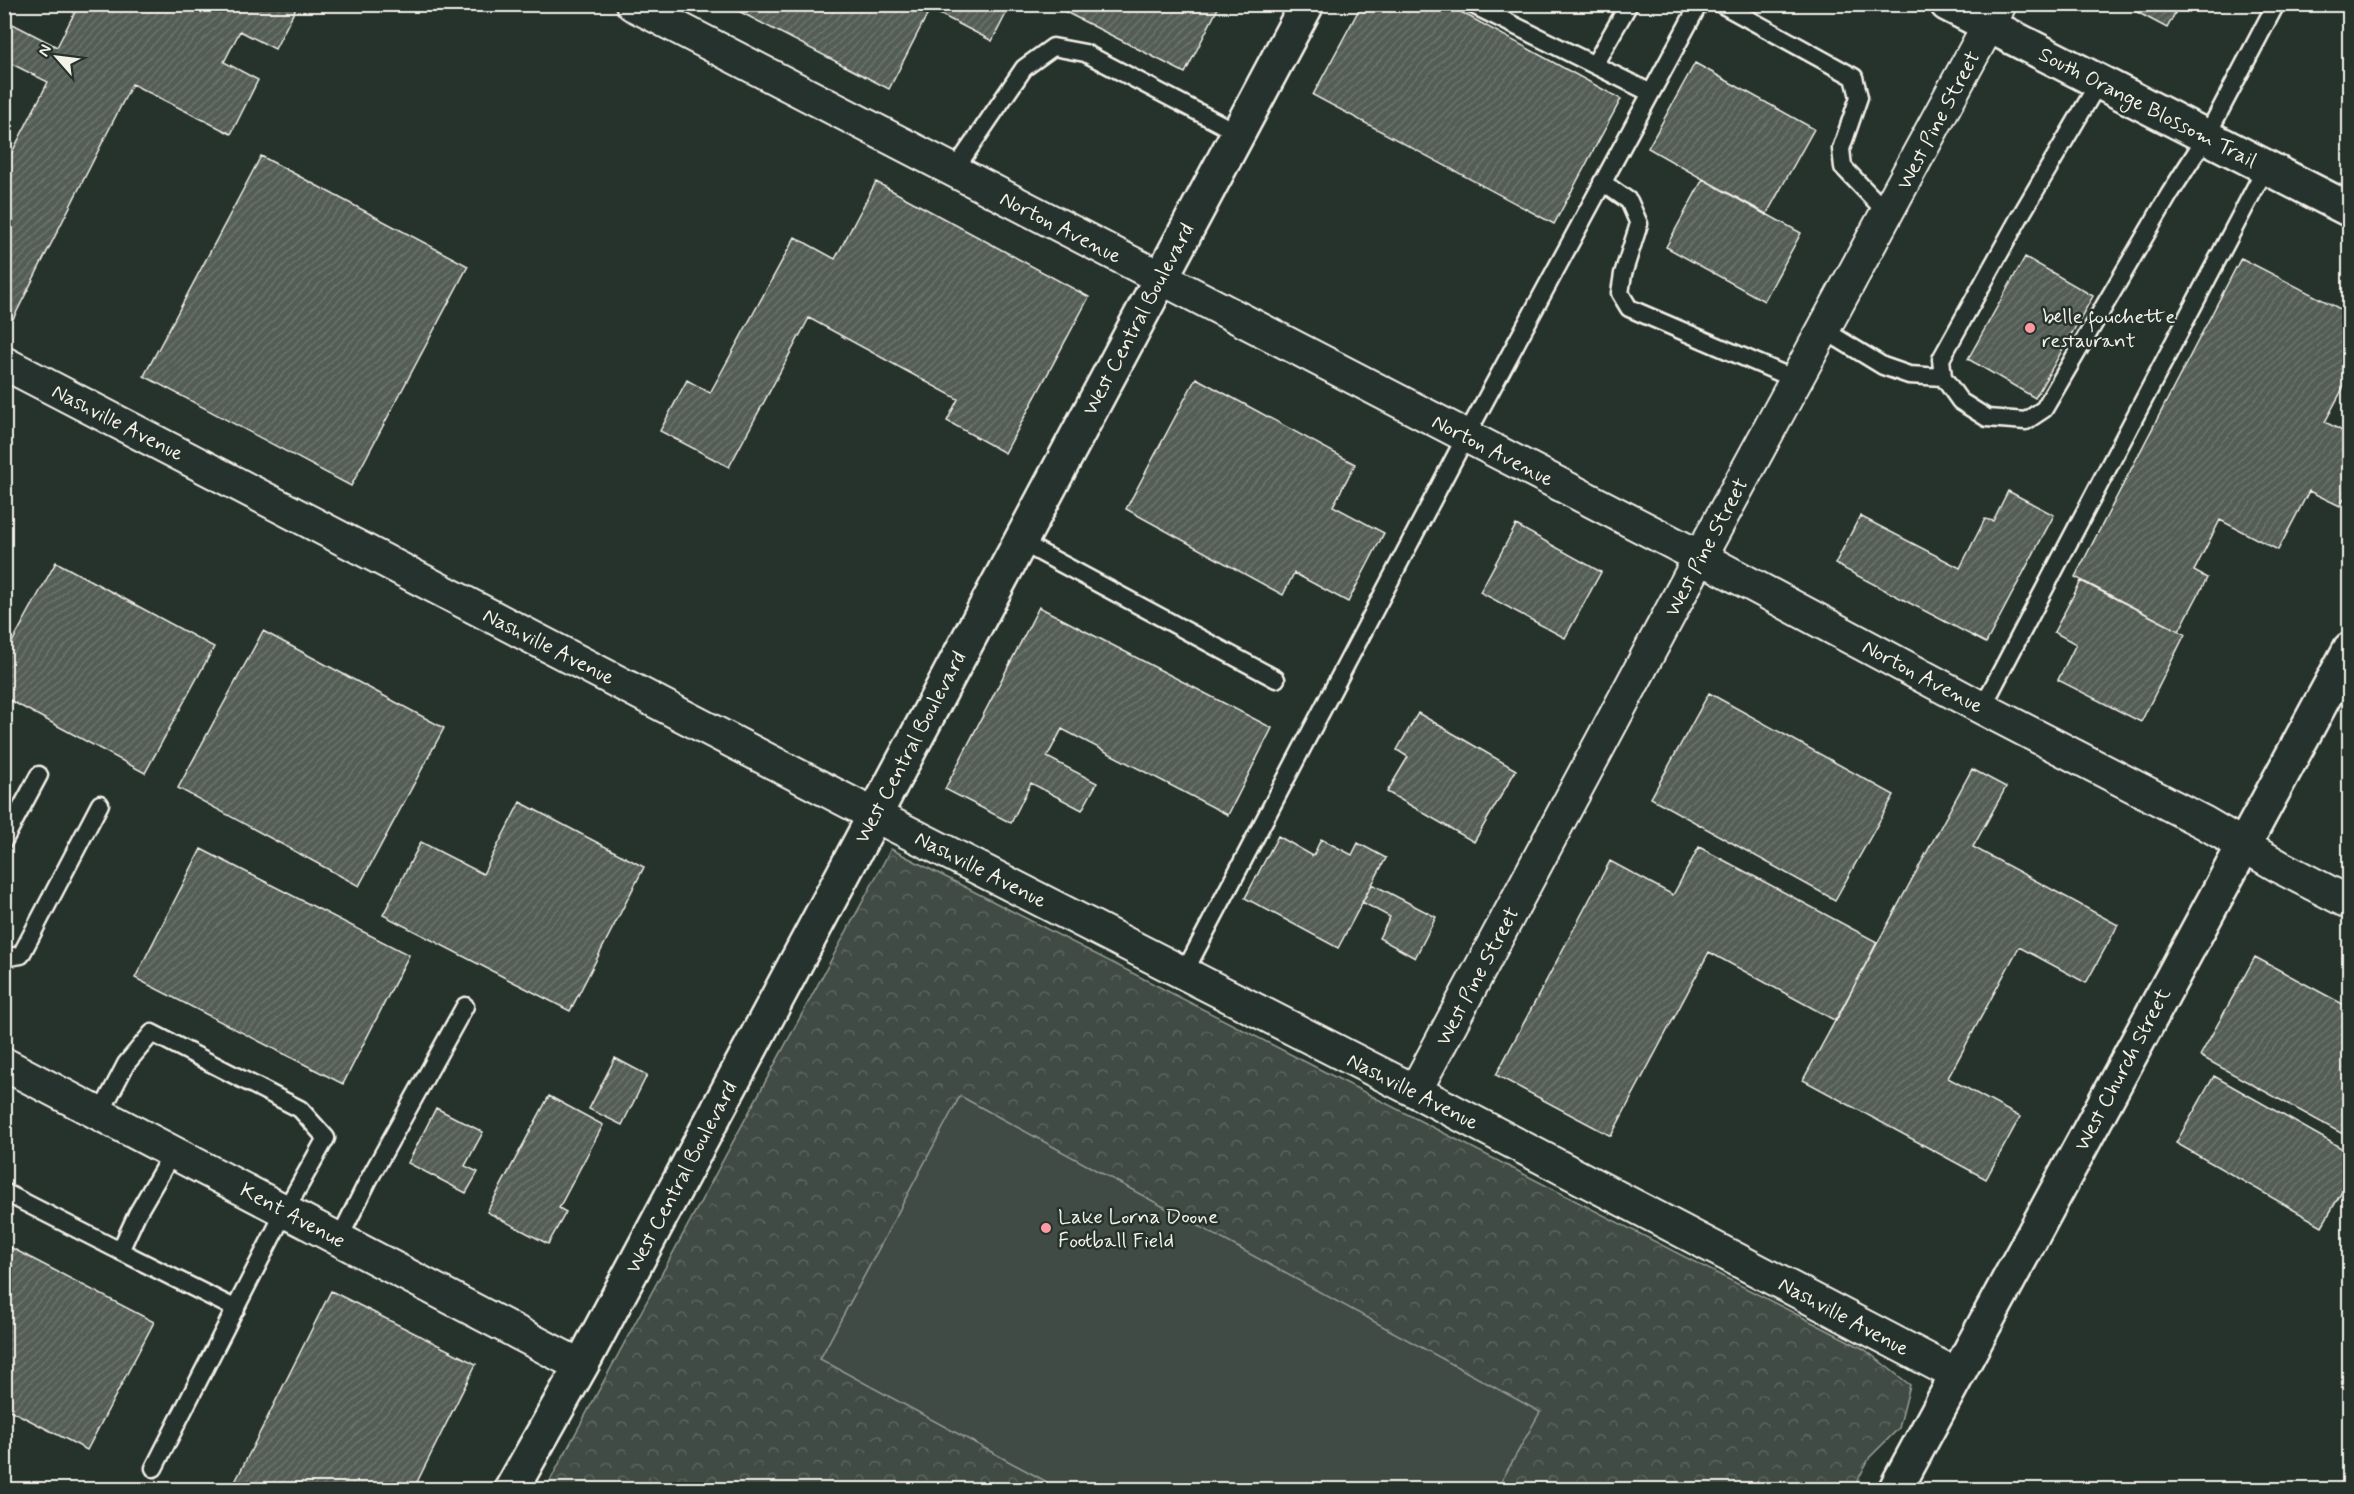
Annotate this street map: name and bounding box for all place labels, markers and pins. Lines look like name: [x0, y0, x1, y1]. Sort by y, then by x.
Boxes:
place label: belle fouchette restaurant: [2042, 303, 2176, 355]
marker: belle fouchette restaurant: [2023, 321, 2037, 335]
place label: Lake Lorna Doone Football Field: [1058, 1203, 1218, 1255]
marker: Lake Lorna Doone Football Field: [1039, 1221, 1053, 1235]

